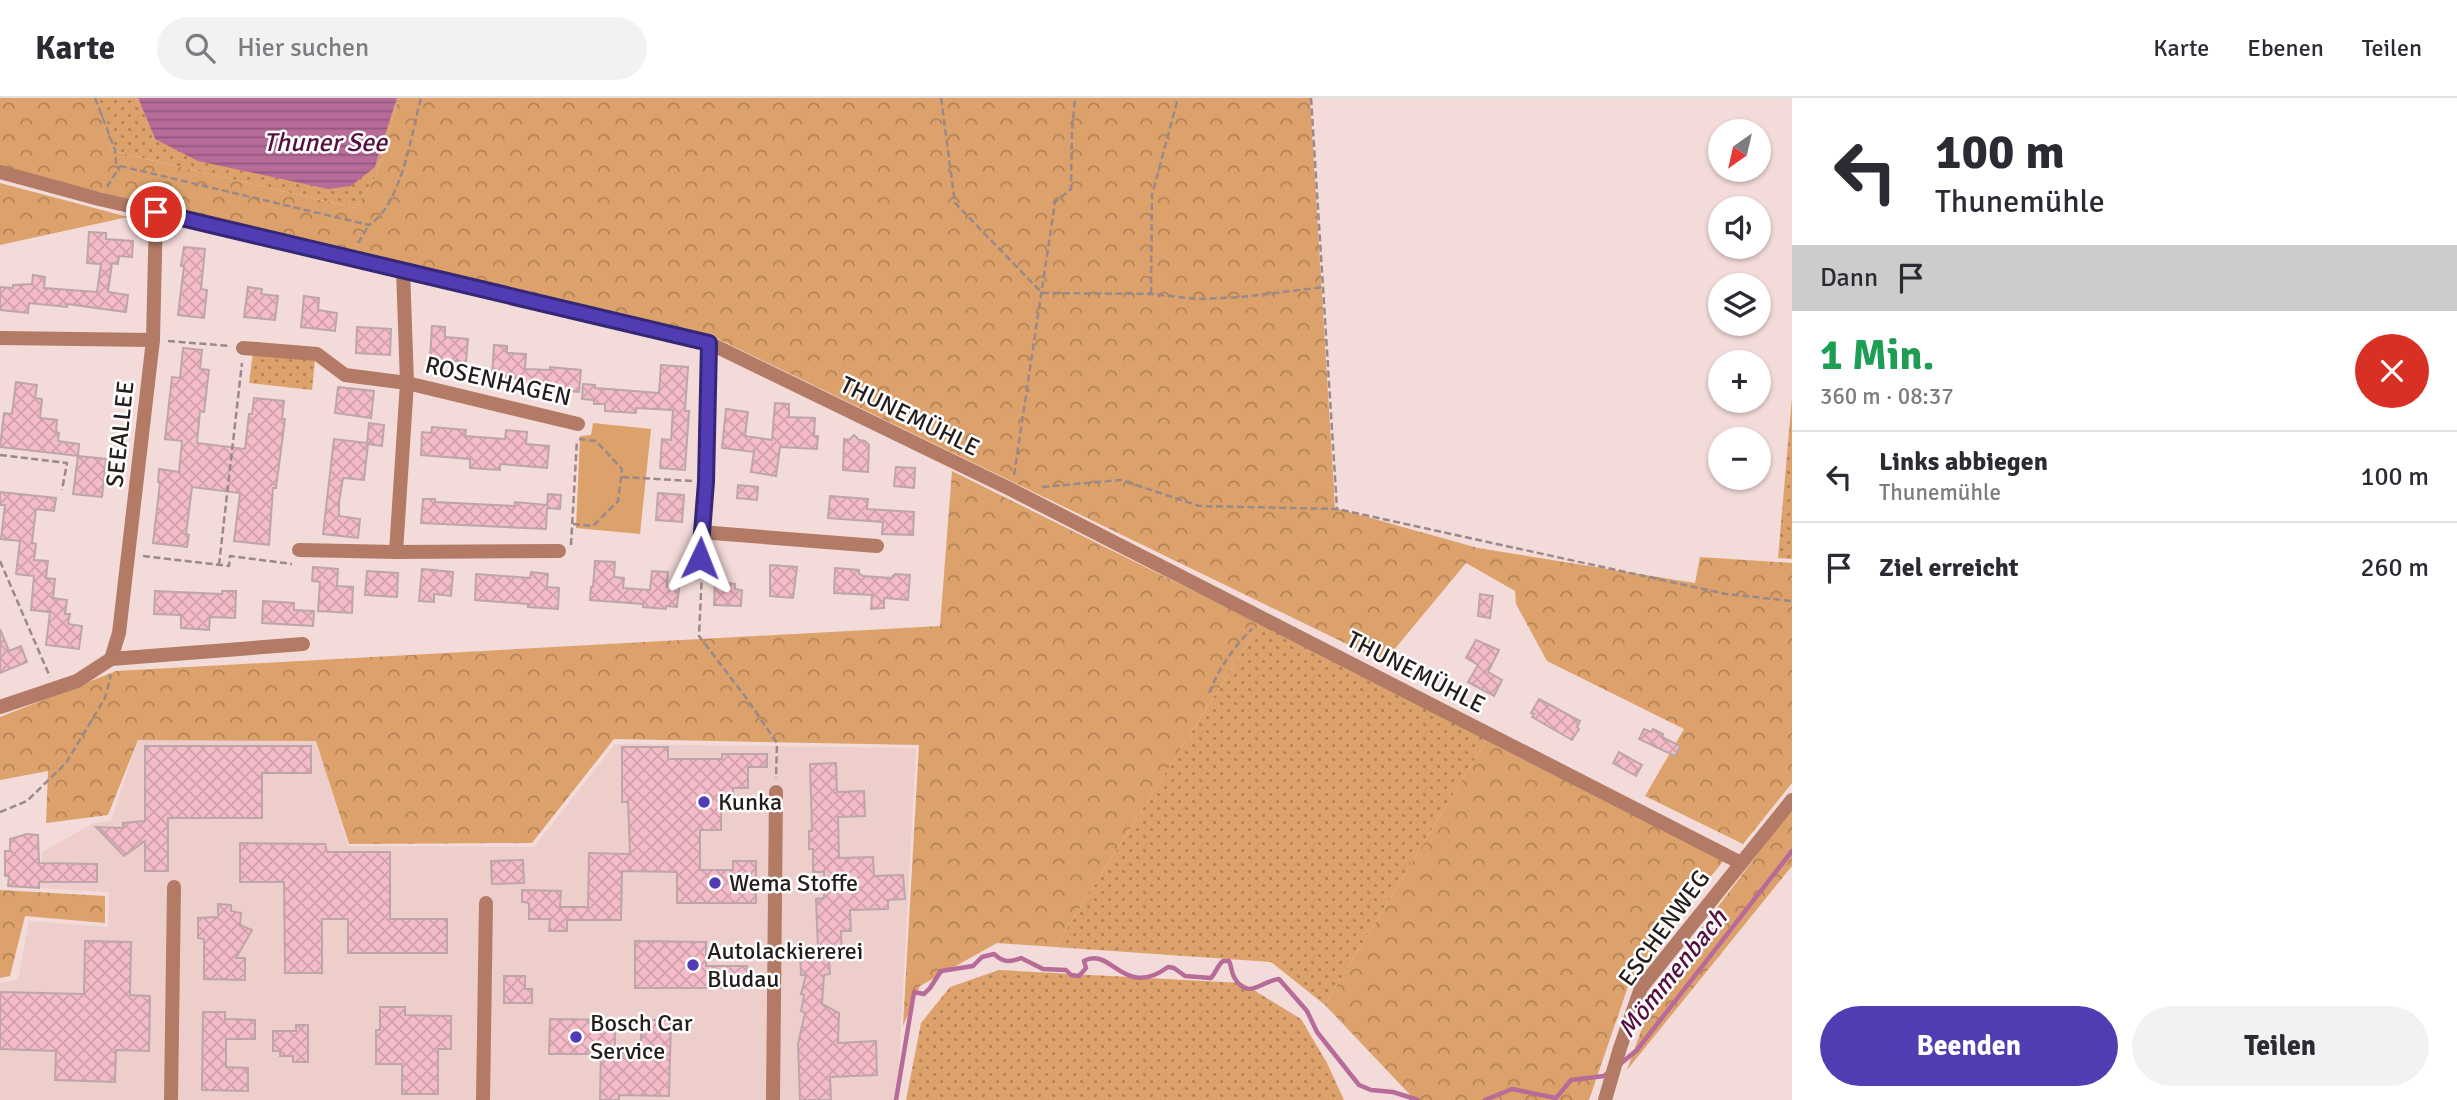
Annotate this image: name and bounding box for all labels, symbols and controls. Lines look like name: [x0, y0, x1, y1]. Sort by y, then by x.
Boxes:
search box: [157, 17, 647, 80]
text: Karte: [35, 28, 115, 69]
icon: search: [181, 29, 219, 67]
text: Hier suchen: [237, 32, 369, 64]
text: Karte: [2153, 33, 2209, 63]
text: Ebenen: [2247, 33, 2324, 63]
text: Teilen: [2362, 33, 2422, 63]
north arrow: [1708, 119, 1771, 182]
map controls: [1708, 119, 1771, 490]
text: 100 m: [1935, 122, 2065, 182]
icon: left: [1820, 126, 1911, 217]
water label: Thuner See: [263, 127, 389, 159]
pin: [126, 182, 186, 242]
text: Thunemühle: [1935, 182, 2105, 221]
icon: arrive: [137, 193, 175, 231]
button: sound: [1708, 196, 1771, 259]
icon: arrive: [1892, 259, 1930, 297]
text: Dann: [1820, 262, 1878, 294]
button: layers: [1708, 273, 1771, 336]
text: 1 Min.: [1820, 330, 1934, 381]
button: close: [2355, 334, 2429, 408]
street label: ROSENHAGEN: [422, 350, 574, 412]
button: +: [1708, 350, 1771, 413]
street label: THUNEMÜHLE: [835, 369, 985, 463]
street label: SEEALLEE: [99, 379, 141, 489]
text: 360 m · 08:37: [1820, 382, 1954, 411]
button: −: [1708, 427, 1771, 490]
text: Links abbiegen: [1879, 446, 2048, 478]
icon: left: [1820, 458, 1858, 496]
text: 100 m: [2360, 461, 2429, 493]
text: Thunemühle: [1879, 478, 2001, 507]
position arrow: [663, 521, 737, 595]
icon: arrive: [1820, 549, 1858, 587]
text: Ziel erreicht: [1879, 552, 2019, 584]
text: 260 m: [2360, 552, 2429, 584]
street label: THUNEMÜHLE: [1342, 624, 1490, 720]
place label: Kunka: [718, 787, 782, 817]
marker: Kunka: [696, 794, 712, 810]
street label: ESCHENWEG: [1612, 864, 1716, 992]
place label: Wema Stoffe: [729, 868, 858, 898]
marker: Wema Stoffe: [707, 875, 723, 891]
water label: Mömmenbach: [1611, 902, 1735, 1044]
place label: Autolackiererei Bludau: [707, 936, 863, 994]
marker: Autolackiererei Bludau: [685, 957, 701, 973]
button: Beenden: [1820, 1006, 2118, 1086]
button: Teilen: [2132, 1006, 2429, 1086]
place label: Bosch Car Service: [590, 1008, 693, 1066]
marker: Bosch Car Service: [568, 1029, 584, 1045]

